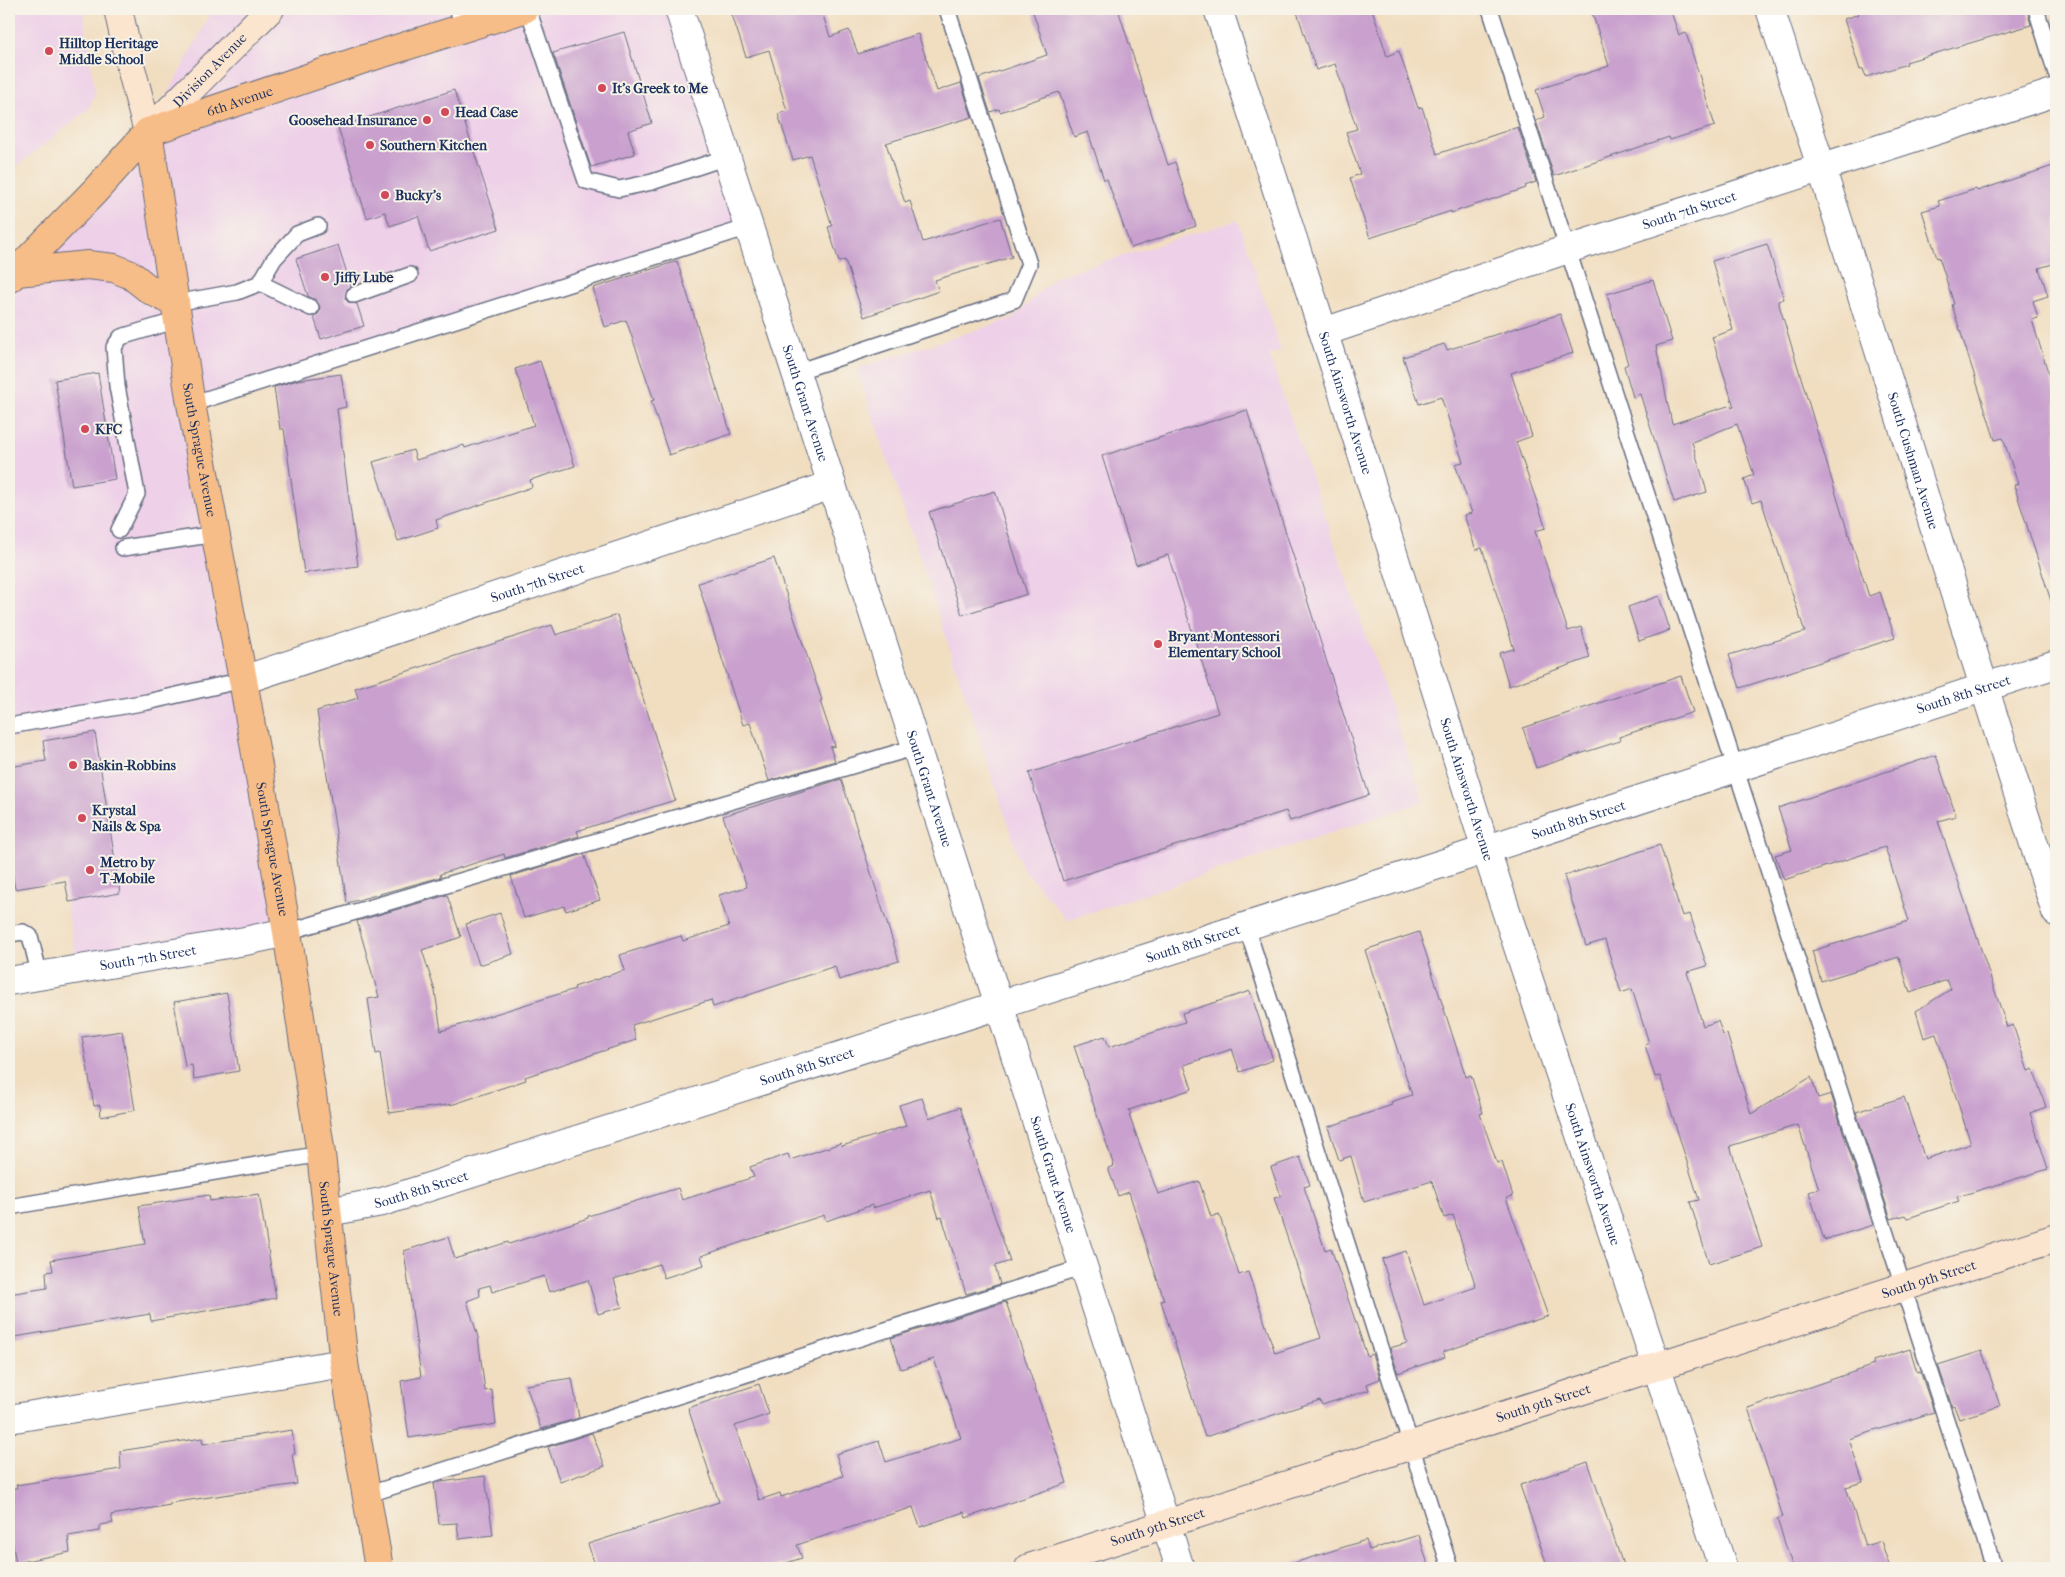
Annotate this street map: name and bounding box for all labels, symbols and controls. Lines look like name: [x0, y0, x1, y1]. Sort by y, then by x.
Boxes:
street label: Division Avenue: [169, 29, 251, 111]
place label: Hilltop Heritage Middle School: [58, 35, 158, 68]
marker: Hilltop Heritage Middle School: [43, 45, 55, 57]
place label: It's Greek to Me: [612, 80, 708, 97]
street label: 6th Avenue: [204, 82, 275, 121]
marker: It's Greek to Me: [596, 82, 608, 94]
place label: Head Case: [455, 104, 518, 121]
marker: Head Case: [439, 106, 451, 118]
place label: Goosehead Insurance: [289, 112, 417, 129]
marker: Goosehead Insurance: [421, 114, 433, 126]
place label: Southern Kitchen: [380, 137, 488, 154]
marker: Southern Kitchen: [364, 139, 376, 151]
place label: Bucky's: [395, 187, 442, 204]
street label: South 7th Street: [1640, 187, 1738, 234]
marker: Bucky's: [379, 189, 391, 201]
place label: Jiffy Lube: [333, 269, 394, 286]
marker: Jiffy Lube: [319, 271, 331, 283]
street label: South Ainsworth Avenue: [1315, 329, 1376, 477]
street label: South Grant Avenue: [778, 343, 832, 464]
street label: South Sprague Avenue: [179, 382, 220, 518]
street label: South Cushman Avenue: [1884, 390, 1942, 532]
place label: KFC: [95, 421, 122, 438]
marker: KFC: [79, 423, 91, 435]
street label: South 7th Street: [488, 560, 586, 606]
place label: Bryant Montessori Elementary School: [1168, 628, 1281, 661]
marker: Bryant Montessori Elementary School: [1152, 638, 1164, 650]
street label: South 8th Street: [1914, 671, 2013, 718]
street label: South Ainsworth Avenue: [1436, 716, 1497, 863]
street label: South Grant Avenue: [902, 728, 956, 849]
place label: Baskin-Robbins: [83, 757, 177, 774]
marker: Baskin-Robbins: [67, 759, 79, 771]
street label: South Sprague Avenue: [252, 781, 292, 918]
street label: South 8th Street: [1529, 797, 1628, 843]
place label: Krystal Nails & Spa: [92, 802, 161, 835]
marker: Krystal Nails & Spa: [76, 812, 88, 824]
place label: Metro by T-Mobile: [99, 854, 156, 887]
marker: Metro by T-Mobile: [84, 864, 96, 876]
street label: South 8th Street: [1144, 921, 1242, 967]
street label: South 7th Street: [99, 941, 198, 974]
street label: South 8th Street: [758, 1044, 856, 1090]
street label: South Ainsworth Avenue: [1561, 1101, 1624, 1248]
street label: South Grant Avenue: [1026, 1114, 1080, 1235]
street label: South 8th Street: [373, 1167, 471, 1212]
street label: South Sprague Avenue: [315, 1180, 347, 1317]
street label: South 9th Street: [1879, 1256, 1978, 1302]
street label: South 9th Street: [1494, 1380, 1593, 1426]
street label: South 9th Street: [1108, 1504, 1207, 1550]

